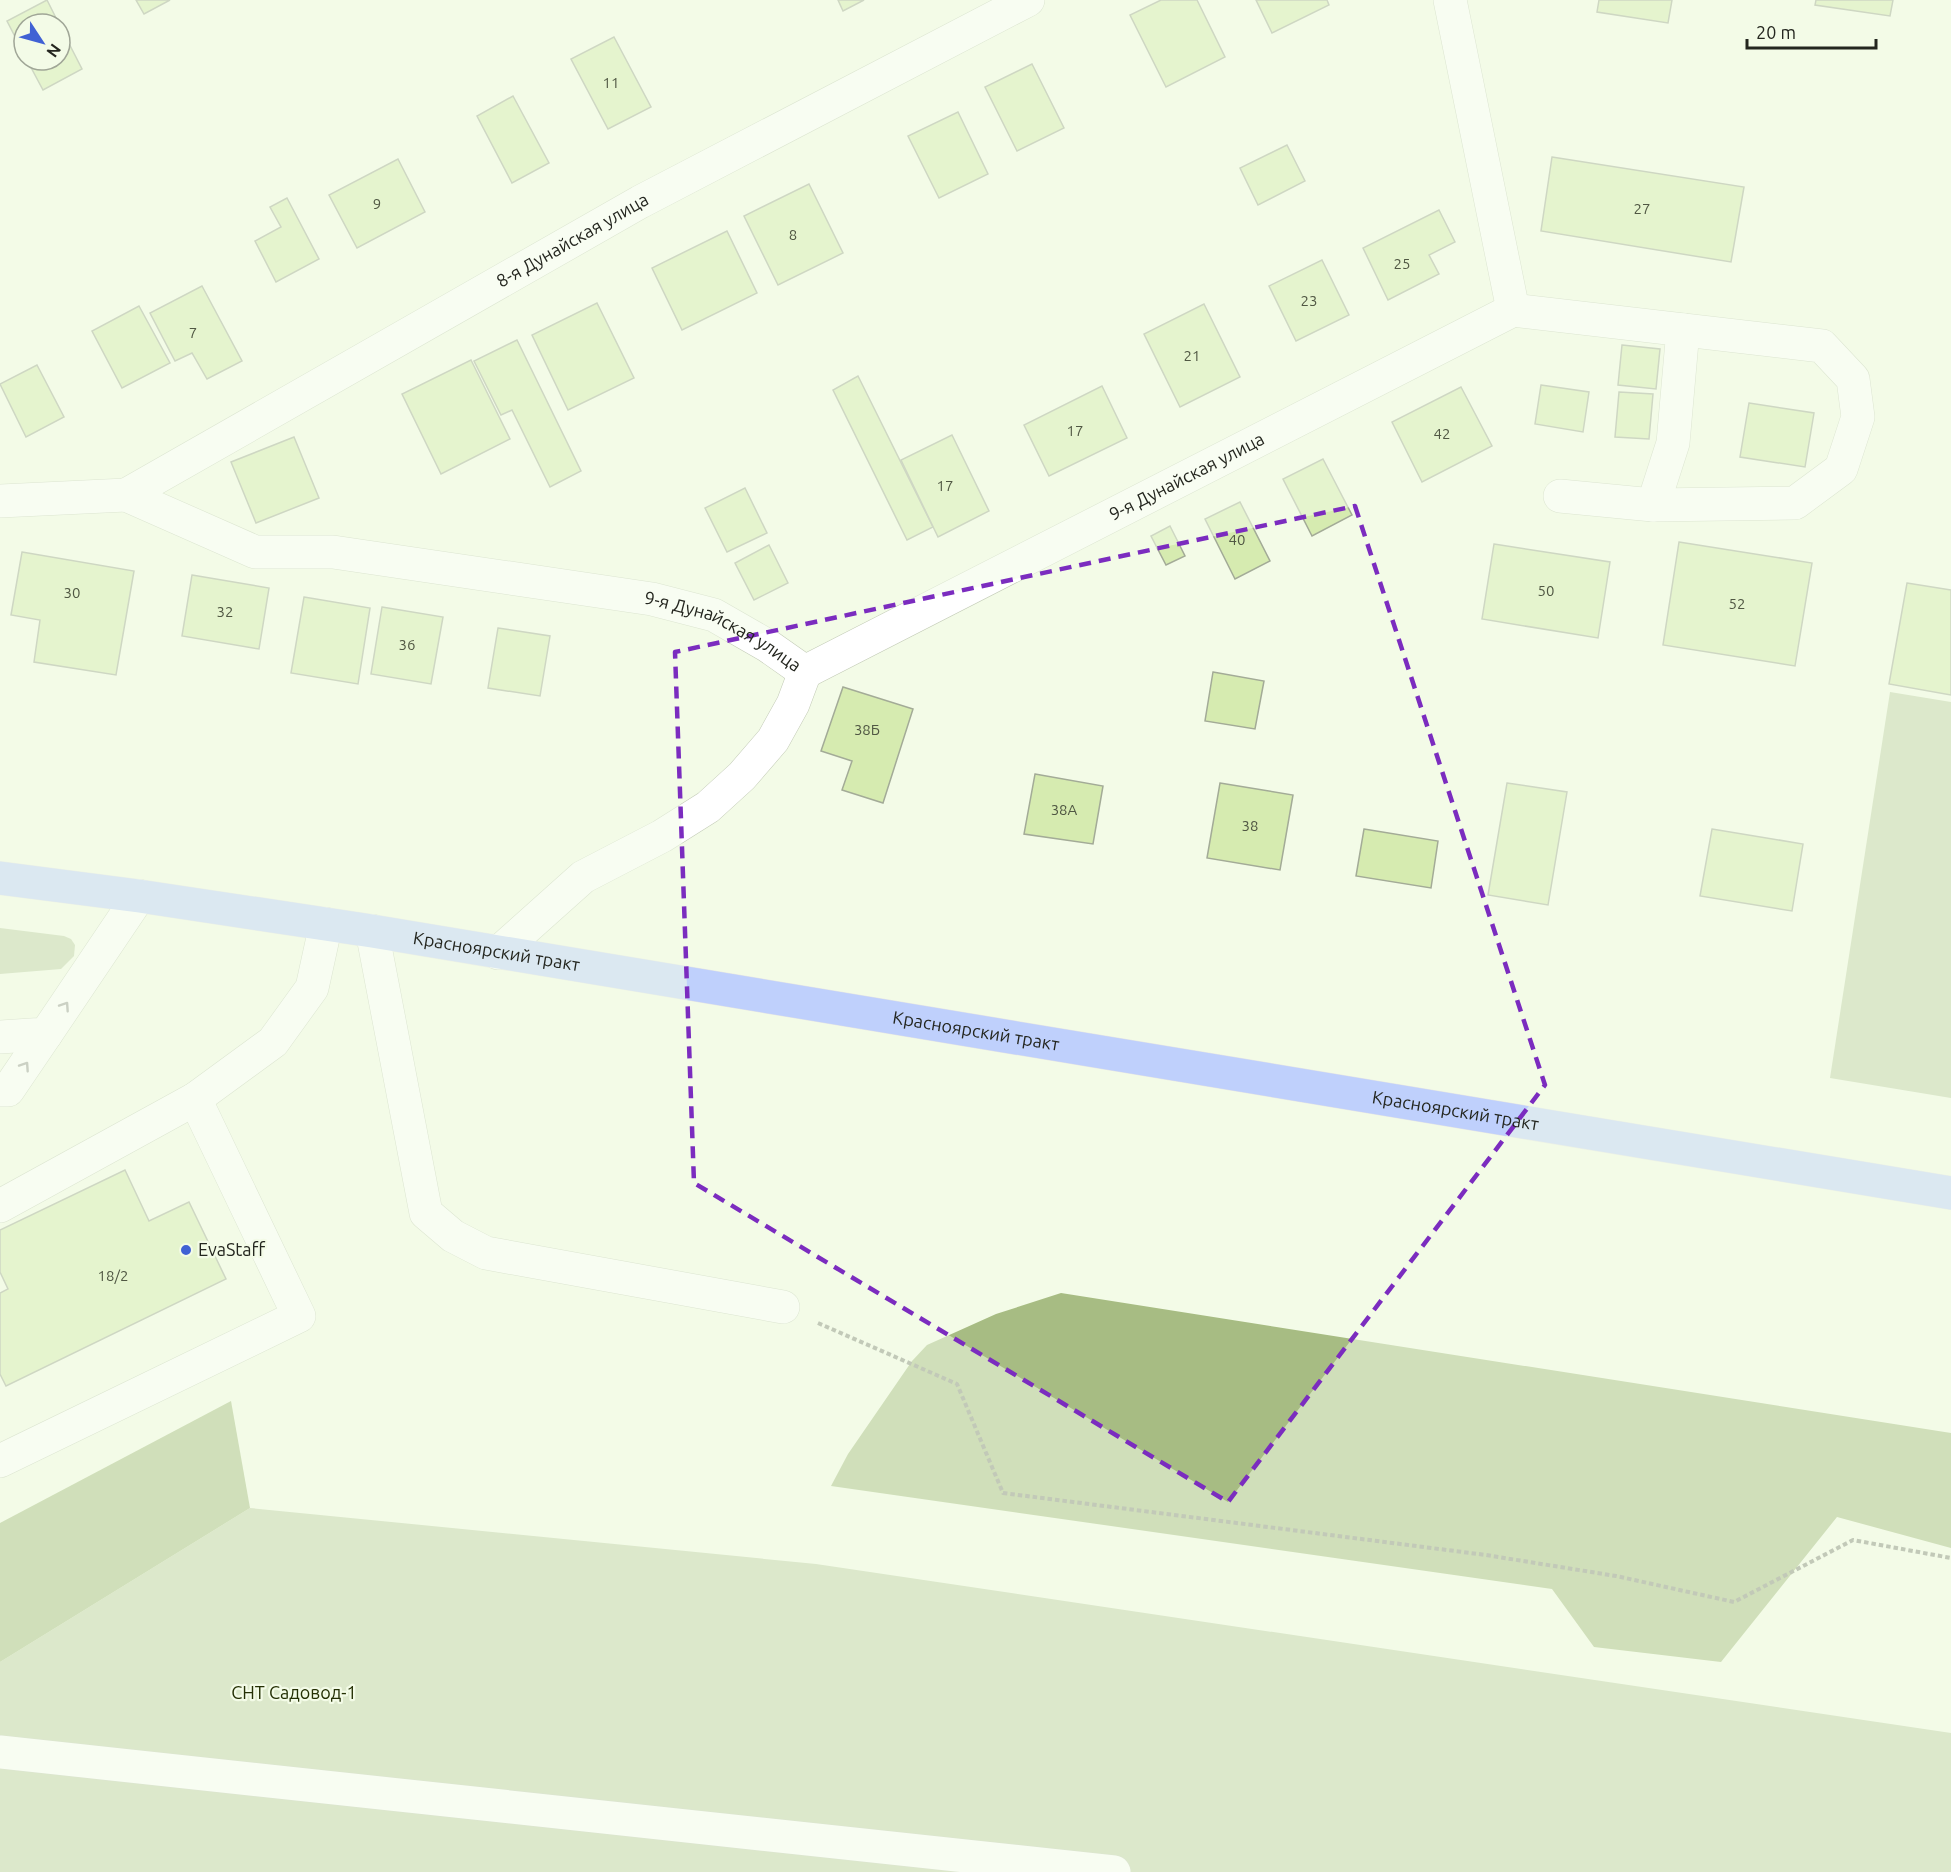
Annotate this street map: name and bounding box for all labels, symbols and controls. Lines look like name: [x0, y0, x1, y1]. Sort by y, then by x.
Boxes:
north arrow: [12, 12, 72, 72]
scale bar: [1747, 12, 1876, 50]
text: 20 m: [1756, 22, 1796, 42]
text: N: [43, 41, 65, 61]
house number: 11: [603, 74, 619, 91]
street label: 8-я Дунайская улица: [493, 189, 651, 291]
house number: 9: [373, 195, 381, 212]
house number: 27: [1634, 200, 1650, 217]
house number: 8: [789, 226, 797, 243]
house number: 25: [1394, 255, 1410, 272]
house number: 23: [1301, 292, 1317, 309]
house number: 7: [189, 324, 197, 341]
house number: 21: [1184, 347, 1200, 364]
house number: 17: [1067, 422, 1083, 439]
house number: 42: [1434, 425, 1450, 442]
street label: 9-я Дунайская улица: [1106, 428, 1267, 524]
house number: 17: [937, 477, 953, 494]
house number: 40: [1229, 531, 1245, 548]
house number: 50: [1538, 582, 1554, 599]
house number: 30: [64, 584, 80, 601]
street label: 9-я Дунайская улица: [643, 587, 805, 675]
house number: 52: [1729, 595, 1745, 612]
house number: 32: [217, 603, 233, 620]
house number: 36: [399, 636, 415, 653]
house number: 38Б: [854, 721, 880, 738]
house number: 38А: [1051, 801, 1078, 818]
house number: 38: [1242, 817, 1258, 834]
street label: Красноярский тракт: [412, 927, 581, 974]
one-way arrow: [57, 1002, 68, 1013]
street label: Красноярский тракт: [891, 1007, 1061, 1054]
one-way arrow: [17, 1061, 28, 1072]
street label: Красноярский тракт: [1371, 1086, 1540, 1133]
place label: EvaStaff: [198, 1239, 266, 1259]
marker: EvaStaff: [179, 1243, 193, 1257]
house number: 18/2: [98, 1267, 128, 1284]
park label: СНТ Садовод-1: [231, 1682, 357, 1702]

